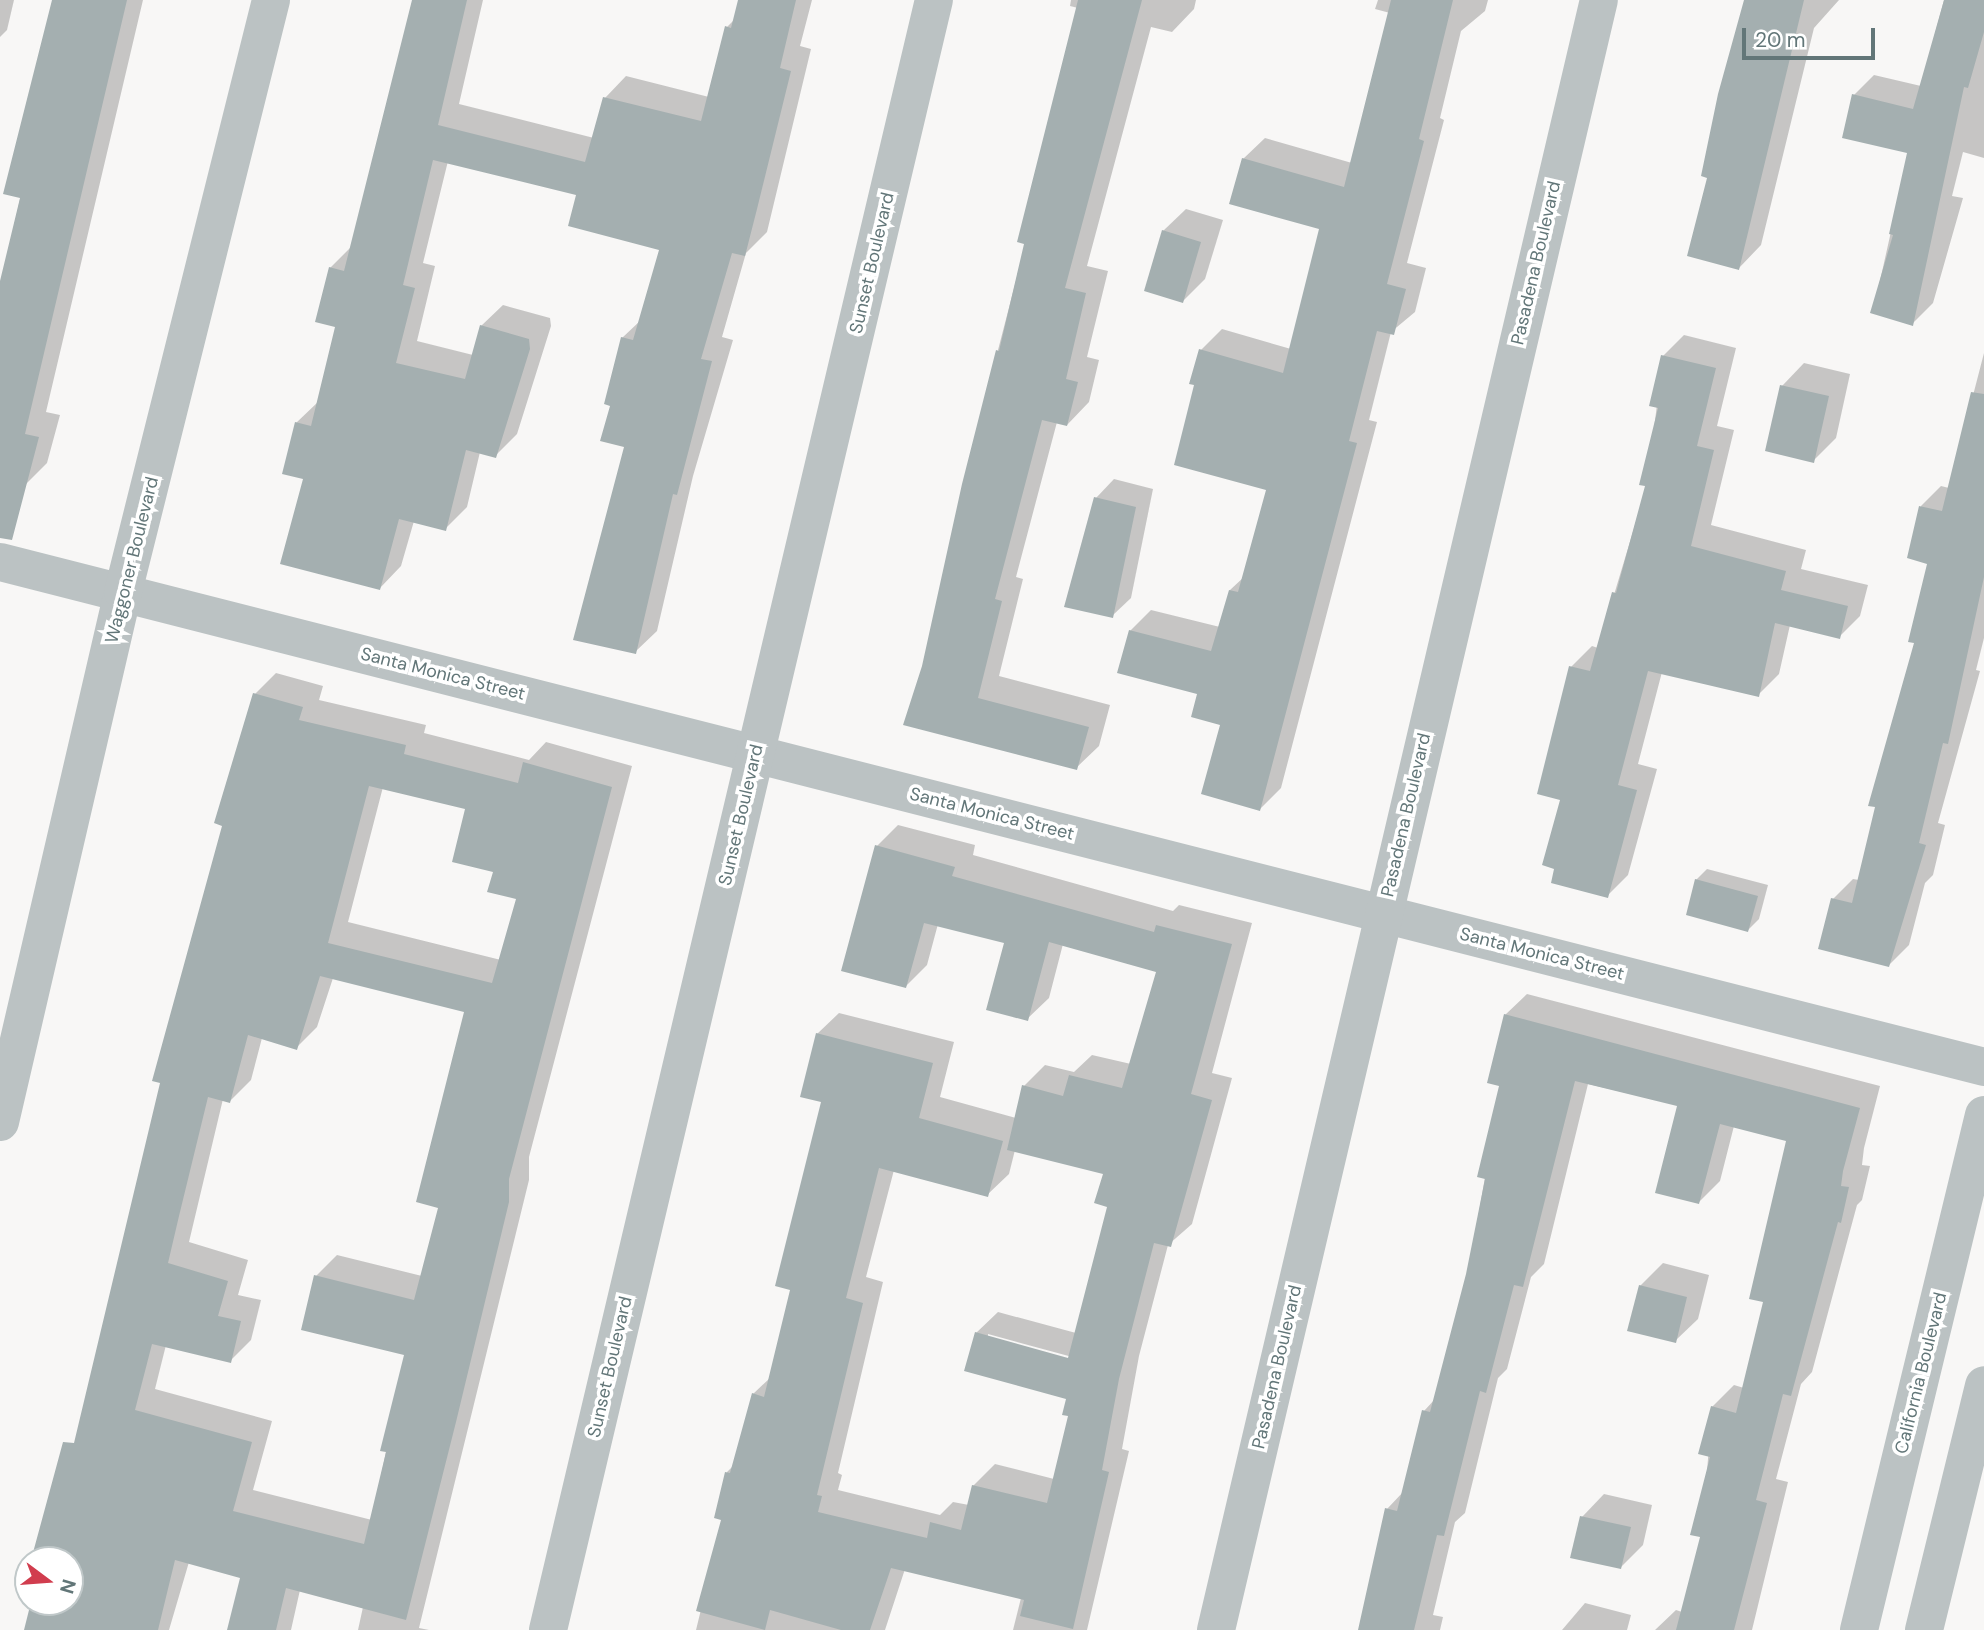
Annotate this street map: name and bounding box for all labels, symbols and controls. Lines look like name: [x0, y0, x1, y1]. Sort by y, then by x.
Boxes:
scale bar: [1746, 14, 1879, 58]
text: 20 m: [1755, 26, 1806, 54]
street label: Pasadena Boulevard: [1507, 179, 1565, 347]
street label: Sunset Boulevard: [845, 190, 899, 336]
street label: Waggoner Boulevard: [101, 474, 163, 646]
street label: Santa Monica Street: [359, 643, 527, 705]
street label: Pasadena Boulevard: [1377, 731, 1435, 899]
street label: Sunset Boulevard: [714, 742, 768, 888]
street label: Santa Monica Street: [908, 783, 1076, 845]
street label: Santa Monica Street: [1458, 923, 1626, 985]
street label: Pasadena Boulevard: [1248, 1283, 1306, 1451]
street label: California Boulevard: [1891, 1290, 1951, 1456]
street label: Sunset Boulevard: [583, 1294, 637, 1440]
north arrow: [14, 1546, 84, 1616]
text: N: [54, 1576, 82, 1596]

